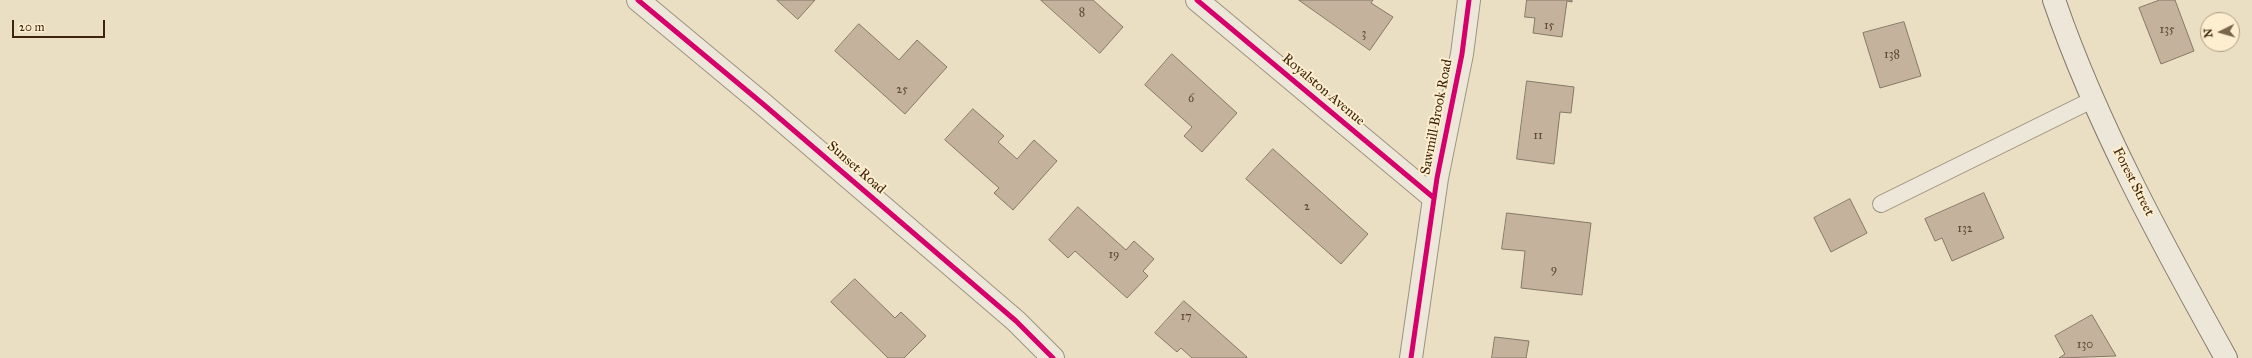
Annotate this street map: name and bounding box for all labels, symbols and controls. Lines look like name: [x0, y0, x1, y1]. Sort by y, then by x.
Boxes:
house number: 8: [1079, 6, 1085, 20]
scale bar: [14, 12, 107, 38]
north arrow: [2200, 12, 2240, 52]
house number: 15: [1544, 19, 1554, 33]
text: 20 m: [19, 20, 45, 34]
house number: 135: [2159, 23, 2175, 37]
house number: 3: [1362, 27, 1366, 41]
text: N: [2202, 28, 2215, 38]
house number: 138: [1884, 48, 1900, 62]
street label: Royalston Avenue: [1278, 51, 1368, 129]
street label: Sawmill Brook Road: [1418, 58, 1456, 176]
house number: 25: [896, 83, 908, 97]
house number: 6: [1188, 92, 1194, 106]
house number: 11: [1533, 129, 1543, 143]
street label: Sunset Road: [823, 138, 889, 198]
street label: Forest Street: [2109, 145, 2157, 219]
house number: 2: [1304, 200, 1310, 214]
house number: 132: [1957, 222, 1973, 236]
house number: 19: [1108, 248, 1120, 262]
house number: 9: [1551, 263, 1557, 277]
house number: 17: [1180, 310, 1192, 324]
house number: 130: [2077, 338, 2093, 352]

